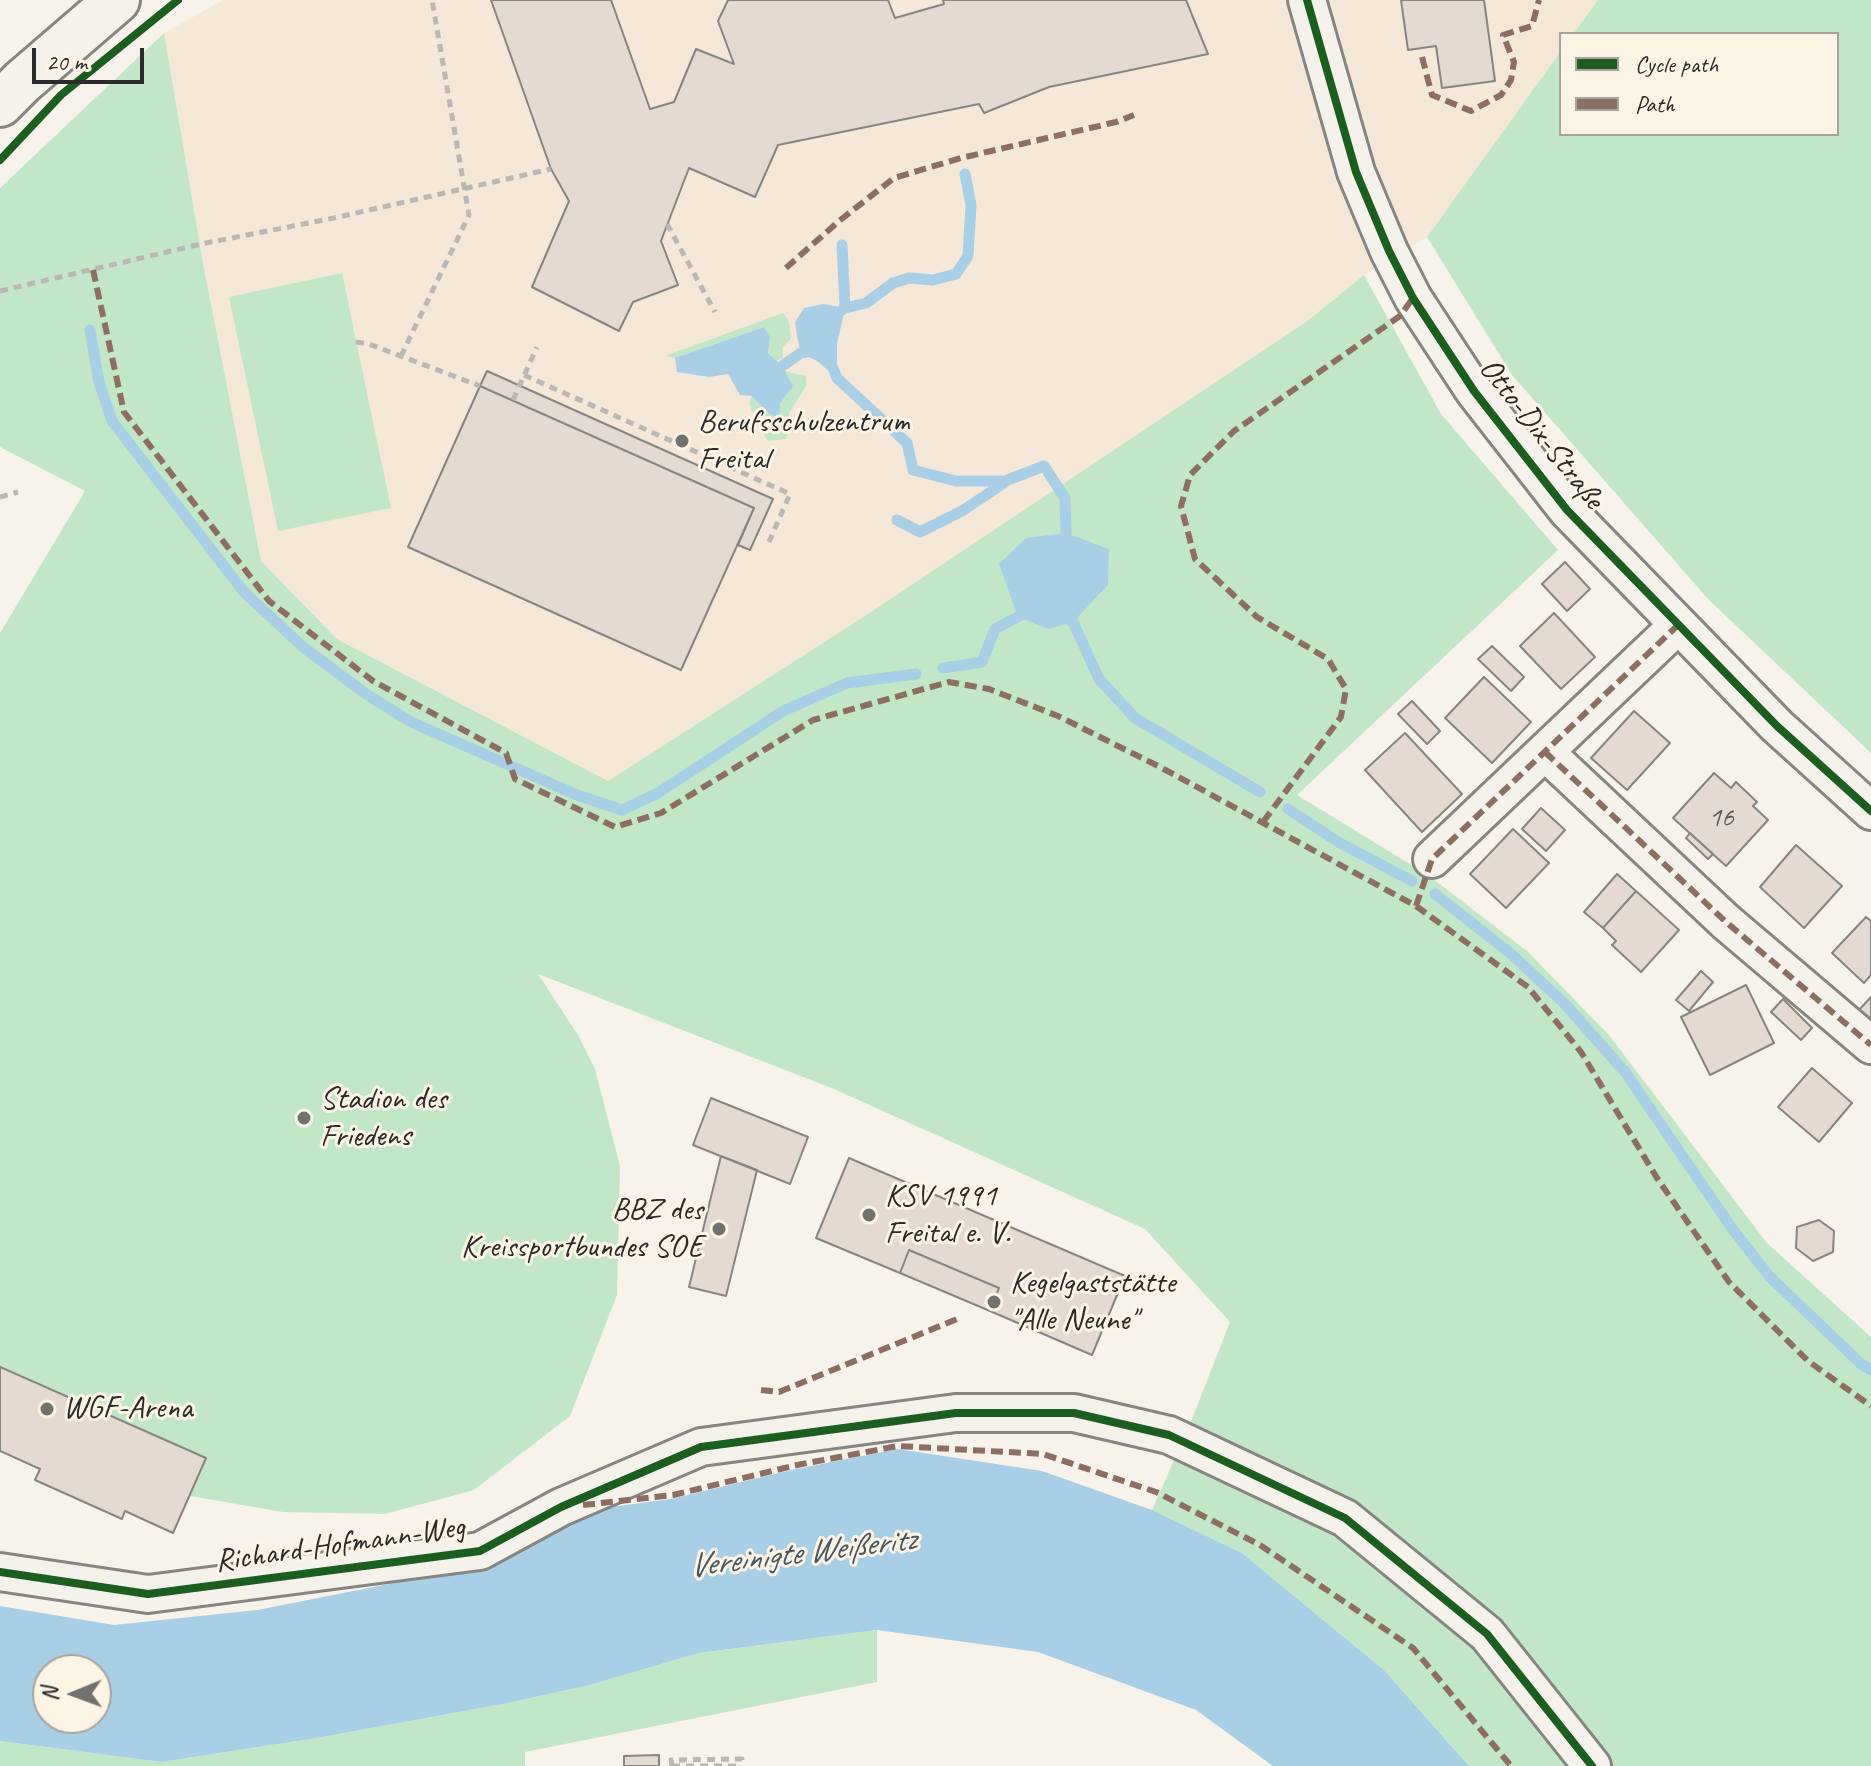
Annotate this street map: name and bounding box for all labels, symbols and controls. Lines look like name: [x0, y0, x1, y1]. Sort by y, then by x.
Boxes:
scale bar: [36, 32, 148, 82]
legend: [1559, 32, 1839, 136]
text: 20 m: [46, 47, 87, 77]
text: Cycle path: [1635, 49, 1718, 79]
text: Path: [1635, 89, 1675, 119]
street label: Otto-Dix-Straße: [1470, 351, 1612, 517]
place label: Berufsschulzentrum Freital: [698, 404, 909, 479]
marker: Berufsschulzentrum Freital: [673, 432, 691, 450]
house number: 16: [1708, 802, 1734, 836]
place label: Stadion des Friedens: [320, 1081, 447, 1156]
marker: Stadion des Friedens: [295, 1109, 313, 1127]
place label: KSV 1991 Freital e. V.: [885, 1178, 1010, 1253]
place label: BBZ des Kreissportbundes SOE: [461, 1192, 703, 1267]
marker: KSV 1991 Freital e. V.: [860, 1206, 878, 1224]
marker: BBZ des Kreissportbundes SOE: [710, 1220, 728, 1238]
place label: Kegelgaststätte "Alle Neune": [1010, 1265, 1175, 1340]
marker: Kegelgaststätte "Alle Neune": [985, 1293, 1003, 1311]
place label: WGF-Arena: [63, 1390, 192, 1428]
marker: WGF-Arena: [38, 1400, 56, 1418]
street label: Richard-Hofmann-Weg: [213, 1508, 467, 1582]
water label: Vereinigte Weißeritz: [686, 1520, 918, 1588]
north arrow: [32, 1654, 112, 1734]
text: N: [36, 1687, 64, 1701]

